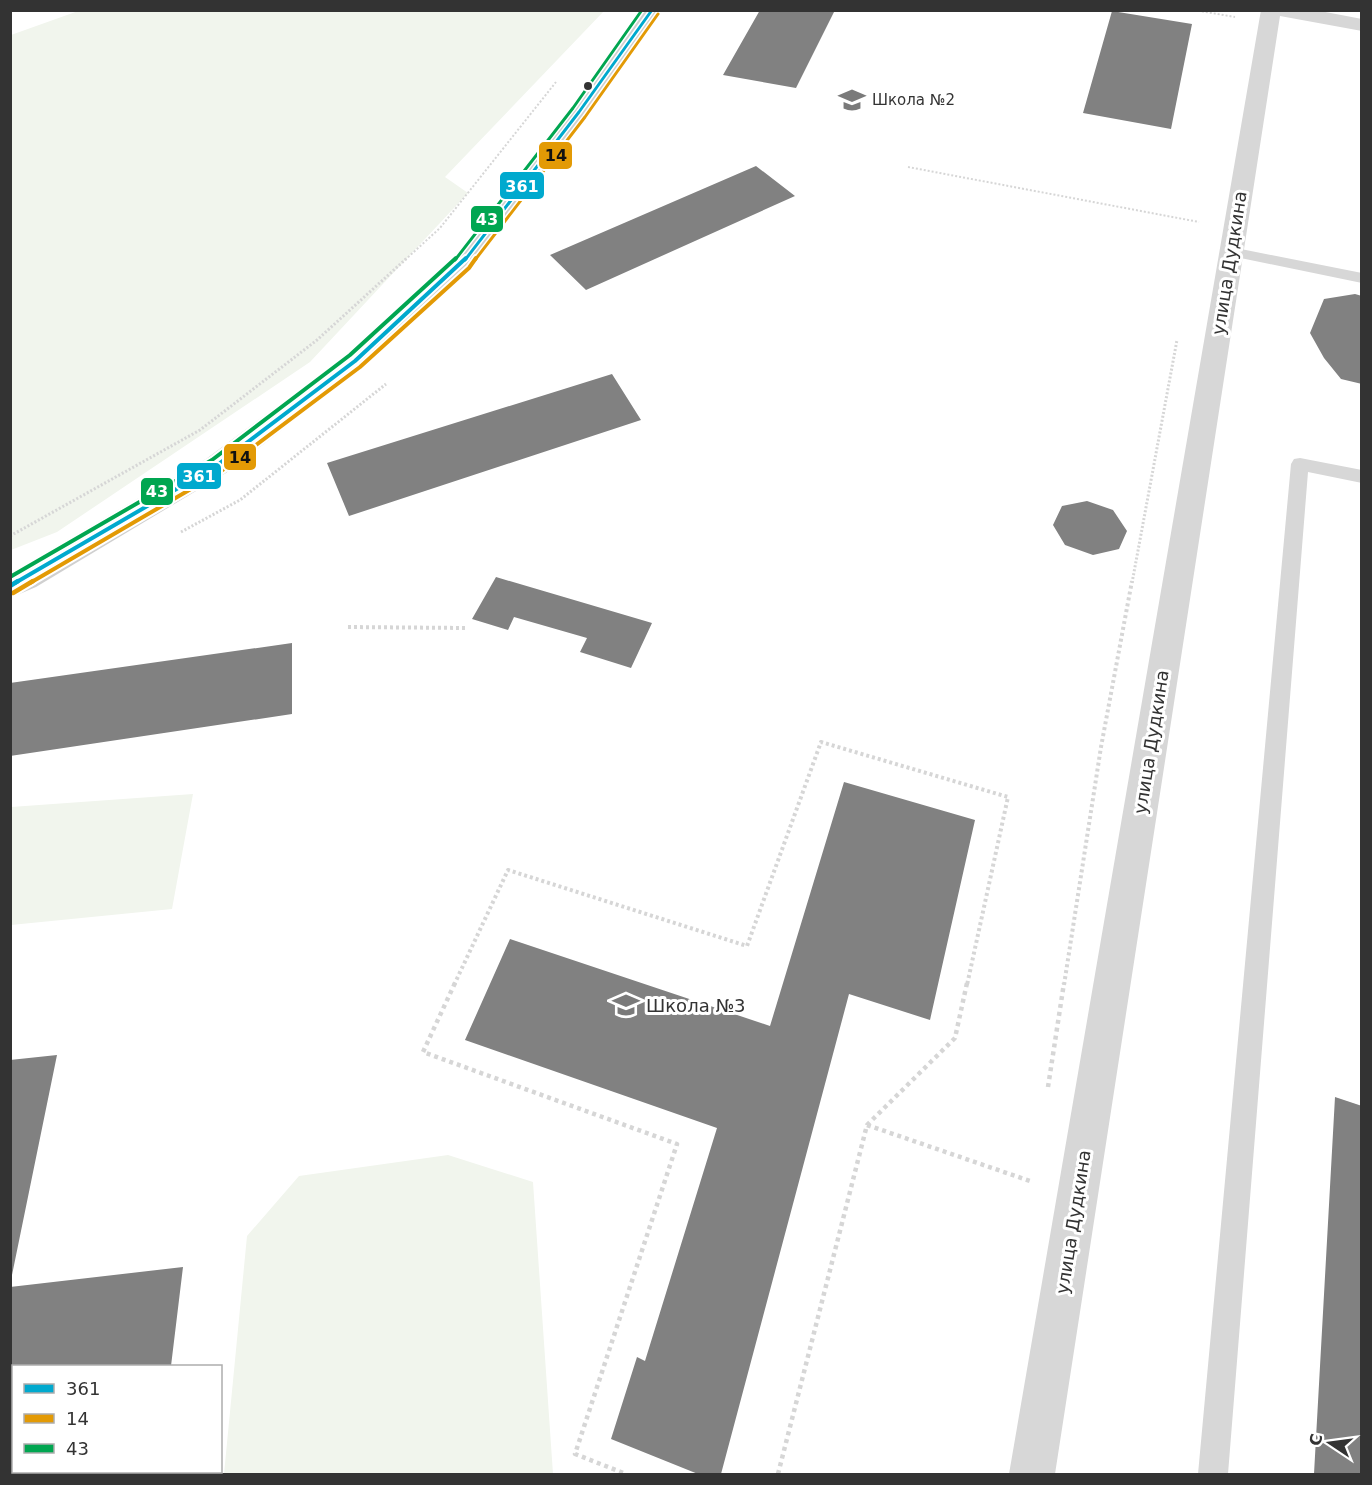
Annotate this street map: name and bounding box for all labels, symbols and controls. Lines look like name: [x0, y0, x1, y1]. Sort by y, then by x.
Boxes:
unlabelled marker: [582, 80, 594, 92]
school or university icon: Школа №2: [837, 85, 867, 115]
place label: Школа №2: [872, 91, 955, 109]
line badge: 14: [538, 141, 573, 170]
text: 14: [545, 146, 567, 165]
line badge: 361: [499, 171, 545, 200]
text: 361: [505, 177, 539, 196]
street label: улица Дудкина: [1207, 190, 1251, 336]
line badge: 43: [470, 205, 504, 233]
text: 43: [476, 210, 498, 229]
line badge: 14: [223, 443, 257, 471]
text: 14: [229, 448, 251, 467]
line badge: 361: [176, 462, 222, 490]
text: 361: [182, 467, 216, 486]
line badge: 43: [140, 477, 174, 506]
text: 43: [146, 482, 168, 501]
street label: улица Дудкина: [1129, 669, 1173, 815]
school or university icon: Школа №3: [611, 990, 641, 1020]
place label: Школа №3: [646, 995, 746, 1016]
street label: улица Дудкина: [1051, 1149, 1095, 1295]
legend: [12, 1365, 222, 1473]
text: 361: [66, 1378, 100, 1399]
text: 14: [66, 1408, 89, 1429]
north arrow: [1300, 1413, 1360, 1473]
text: С: [1305, 1432, 1326, 1448]
text: 43: [66, 1438, 89, 1459]

